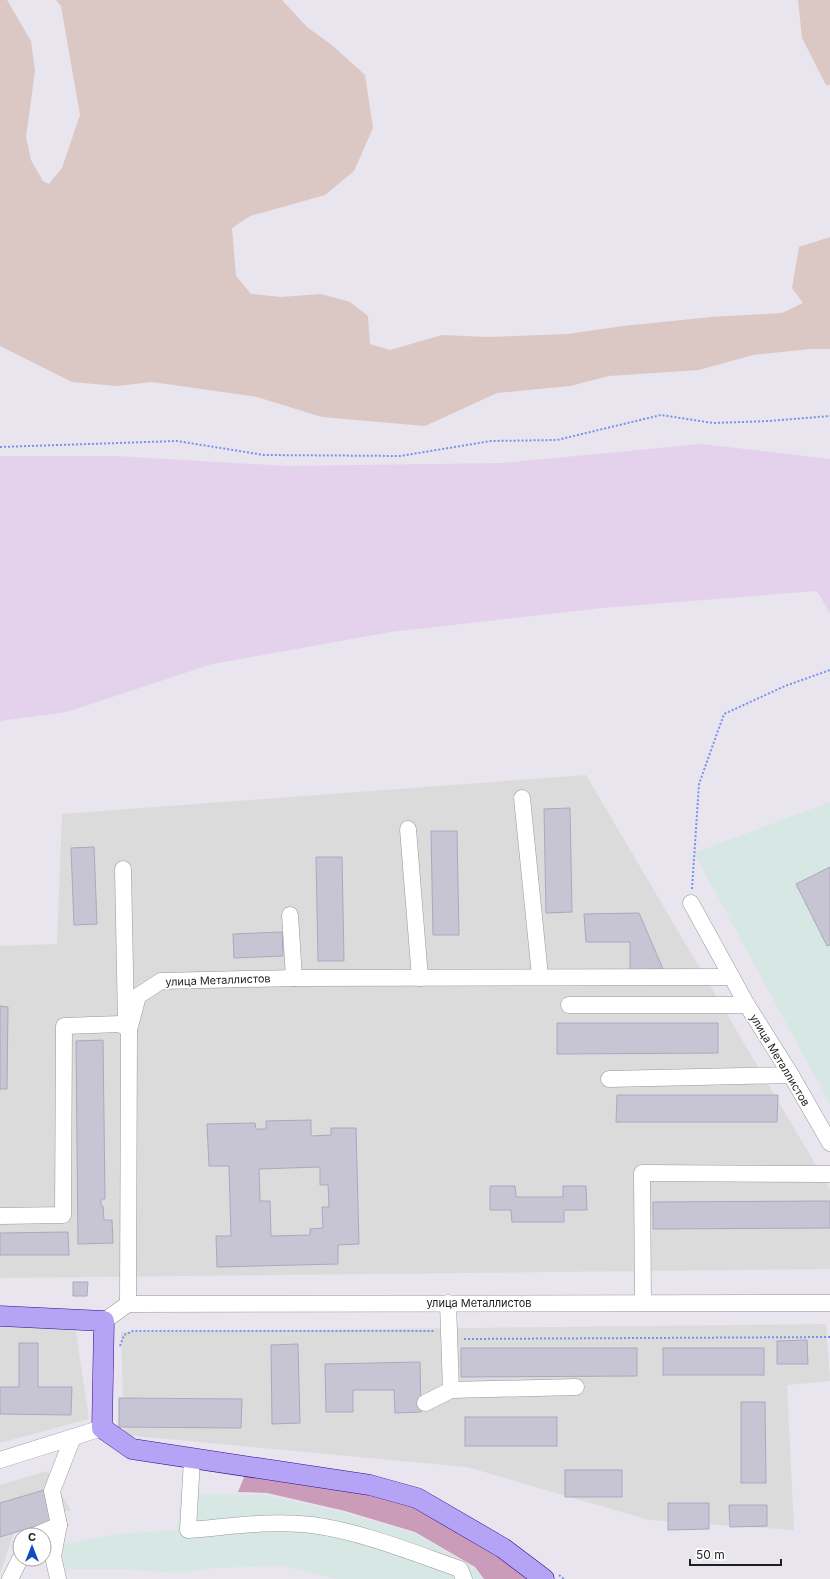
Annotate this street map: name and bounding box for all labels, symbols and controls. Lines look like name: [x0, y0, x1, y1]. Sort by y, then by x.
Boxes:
street label: улица Металлистов: [165, 971, 271, 989]
street label: улица Металлистов: [747, 1011, 813, 1109]
street label: улица Металлистов: [426, 1296, 532, 1310]
north arrow: [12, 1527, 52, 1567]
text: С: [28, 1530, 36, 1544]
scale bar: [690, 1541, 781, 1567]
text: 50 m: [696, 1547, 725, 1562]

